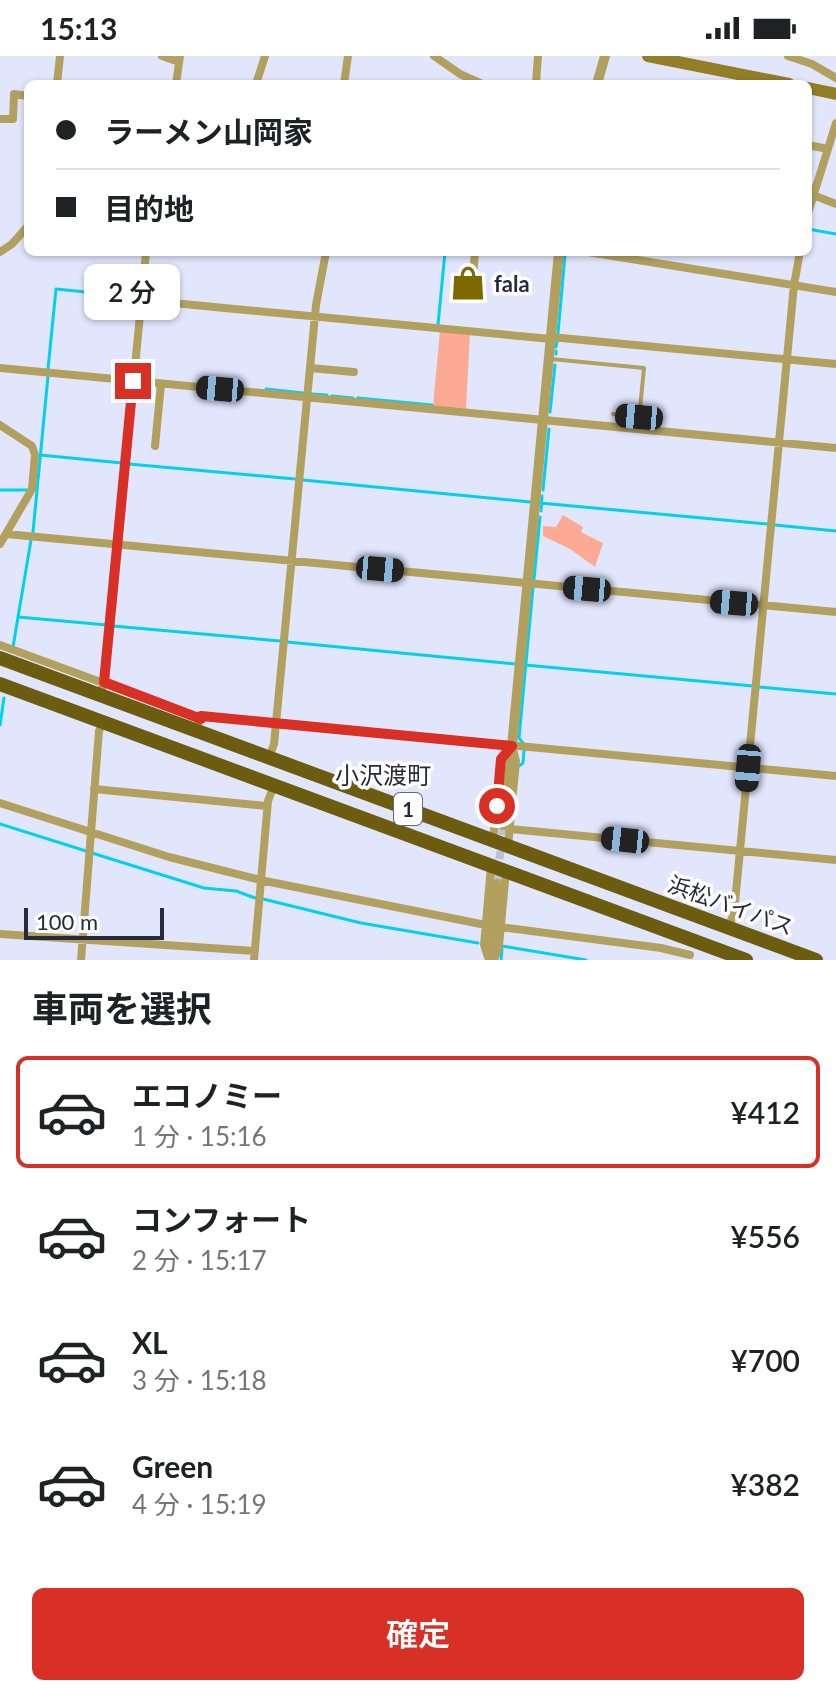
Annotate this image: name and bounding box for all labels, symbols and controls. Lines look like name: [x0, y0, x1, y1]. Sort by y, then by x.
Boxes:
text: 15:13: [40, 10, 117, 46]
text: ラーメン山岡家: [104, 113, 313, 149]
text: 目的地: [104, 190, 194, 226]
shop icon: fala: [449, 264, 487, 302]
callout: 2 分: [85, 265, 181, 321]
place label: fala: [494, 270, 530, 297]
text: 2 分: [108, 276, 156, 308]
route end: [115, 363, 151, 399]
car: [195, 375, 245, 403]
car: [614, 403, 664, 431]
car: [355, 555, 405, 583]
car: [562, 575, 612, 603]
car: [709, 589, 759, 617]
car: [734, 743, 762, 793]
district label: 小沢渡町: [335, 760, 431, 789]
route start: [479, 788, 515, 824]
road number: 1: [394, 793, 422, 825]
car: [600, 826, 650, 854]
street label: 浜松バイパス: [665, 870, 797, 940]
scale bar: [24, 904, 164, 940]
text: 100 m: [36, 908, 98, 935]
text: 車両を選択: [32, 986, 212, 1030]
icon: car: [36, 1076, 108, 1148]
text: エコノミー: [132, 1077, 282, 1113]
text: ¥412: [730, 1094, 800, 1130]
text: 1 分 · 15:16: [132, 1120, 267, 1152]
icon: car: [36, 1200, 108, 1272]
text: コンフォート: [132, 1201, 311, 1237]
text: ¥556: [730, 1218, 800, 1254]
text: 2 分 · 15:17: [132, 1244, 267, 1276]
icon: car: [36, 1324, 108, 1396]
text: XL: [132, 1324, 168, 1360]
text: ¥700: [730, 1342, 800, 1378]
text: 3 分 · 15:18: [132, 1364, 267, 1396]
icon: car: [36, 1448, 108, 1520]
text: Green: [132, 1448, 213, 1484]
text: ¥382: [730, 1466, 800, 1502]
text: 4 分 · 15:19: [132, 1488, 267, 1520]
button: 確定: [32, 1588, 804, 1680]

